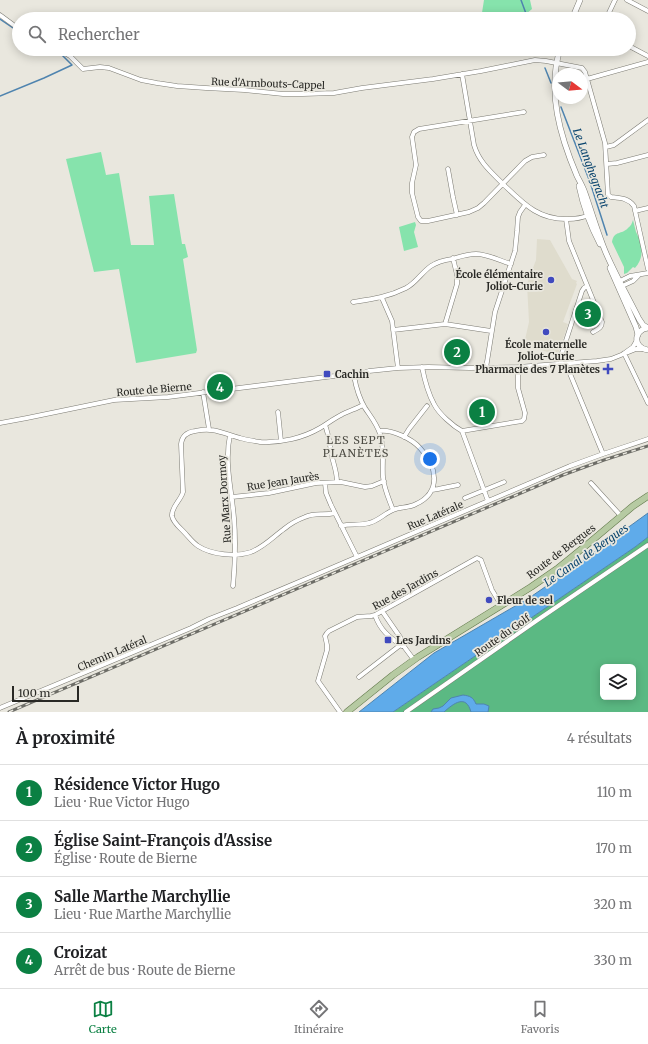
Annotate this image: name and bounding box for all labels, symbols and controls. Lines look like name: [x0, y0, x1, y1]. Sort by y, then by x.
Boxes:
search box: [12, 12, 636, 56]
icon: search: [26, 23, 48, 45]
text: Rechercher: [58, 25, 140, 44]
north arrow: [552, 68, 588, 104]
street label: Rue d'Armbouts-Cappel: [211, 75, 325, 92]
water label: Le Langhegracht: [570, 126, 612, 210]
place label: École élémentaire Joliot-Curie: [455, 267, 544, 293]
marker: École élémentaire Joliot-Curie: [546, 275, 556, 285]
pin: 3: [575, 299, 601, 329]
marker: École maternelle Joliot-Curie: [541, 327, 551, 337]
pin: 2: [444, 337, 470, 367]
place label: École maternelle Joliot-Curie: [505, 337, 588, 363]
place label: Pharmacie des 7 Planètes: [475, 363, 600, 376]
marker: Pharmacie des 7 Planètes: [603, 364, 613, 374]
place label: Cachin: [335, 368, 369, 381]
marker: Cachin: [322, 369, 332, 379]
pin: 4: [207, 372, 233, 402]
street label: Route de Bierne: [116, 380, 192, 399]
pin: 1: [469, 397, 495, 427]
district label: LES SEPT PLANÈTES: [323, 433, 389, 460]
your location: [420, 449, 440, 469]
street label: Rue Marx Dormoy: [215, 454, 234, 543]
street label: Rue Jean Jaurès: [246, 469, 320, 494]
street label: Rue Latérale: [405, 498, 465, 533]
water label: Le Canal de Bergues: [541, 520, 631, 589]
street label: Route de Bergues: [524, 521, 598, 582]
street label: Rue des Jardins: [370, 566, 440, 613]
place label: Fleur de sel: [497, 594, 554, 607]
marker: Fleur de sel: [484, 595, 494, 605]
street label: Route du Golf: [472, 611, 534, 659]
street label: Chemin Latéral: [76, 633, 149, 674]
place label: Les Jardins: [396, 634, 451, 647]
marker: Les Jardins: [383, 635, 393, 645]
map controls: [600, 664, 636, 700]
button: layers: [600, 664, 636, 700]
scale bar: [12, 684, 79, 703]
text: 100 m: [18, 686, 50, 700]
text: À proximité: [16, 727, 115, 749]
text: 4 résultats: [567, 730, 632, 747]
text: Résidence Victor Hugo: [54, 775, 220, 794]
text: 1: [26, 784, 32, 801]
text: 110 m: [597, 784, 632, 801]
text: Lieu · Rue Victor Hugo: [54, 794, 190, 811]
text: Église Saint-François d'Assise: [54, 831, 272, 850]
text: 2: [25, 840, 33, 857]
text: 170 m: [595, 840, 632, 857]
text: Église · Route de Bierne: [54, 850, 197, 867]
text: Salle Marthe Marchyllie: [54, 887, 230, 906]
text: 3: [25, 896, 33, 913]
text: 320 m: [593, 896, 632, 913]
text: Lieu · Rue Marthe Marchyllie: [54, 906, 231, 923]
text: Croizat: [54, 943, 107, 962]
text: 4: [25, 952, 33, 969]
text: 330 m: [593, 952, 632, 969]
text: Arrêt de bus · Route de Bierne: [54, 962, 235, 979]
tab: Carte: [89, 998, 117, 1036]
tab: Itinéraire: [294, 998, 343, 1036]
tab: Favoris: [521, 998, 559, 1036]

